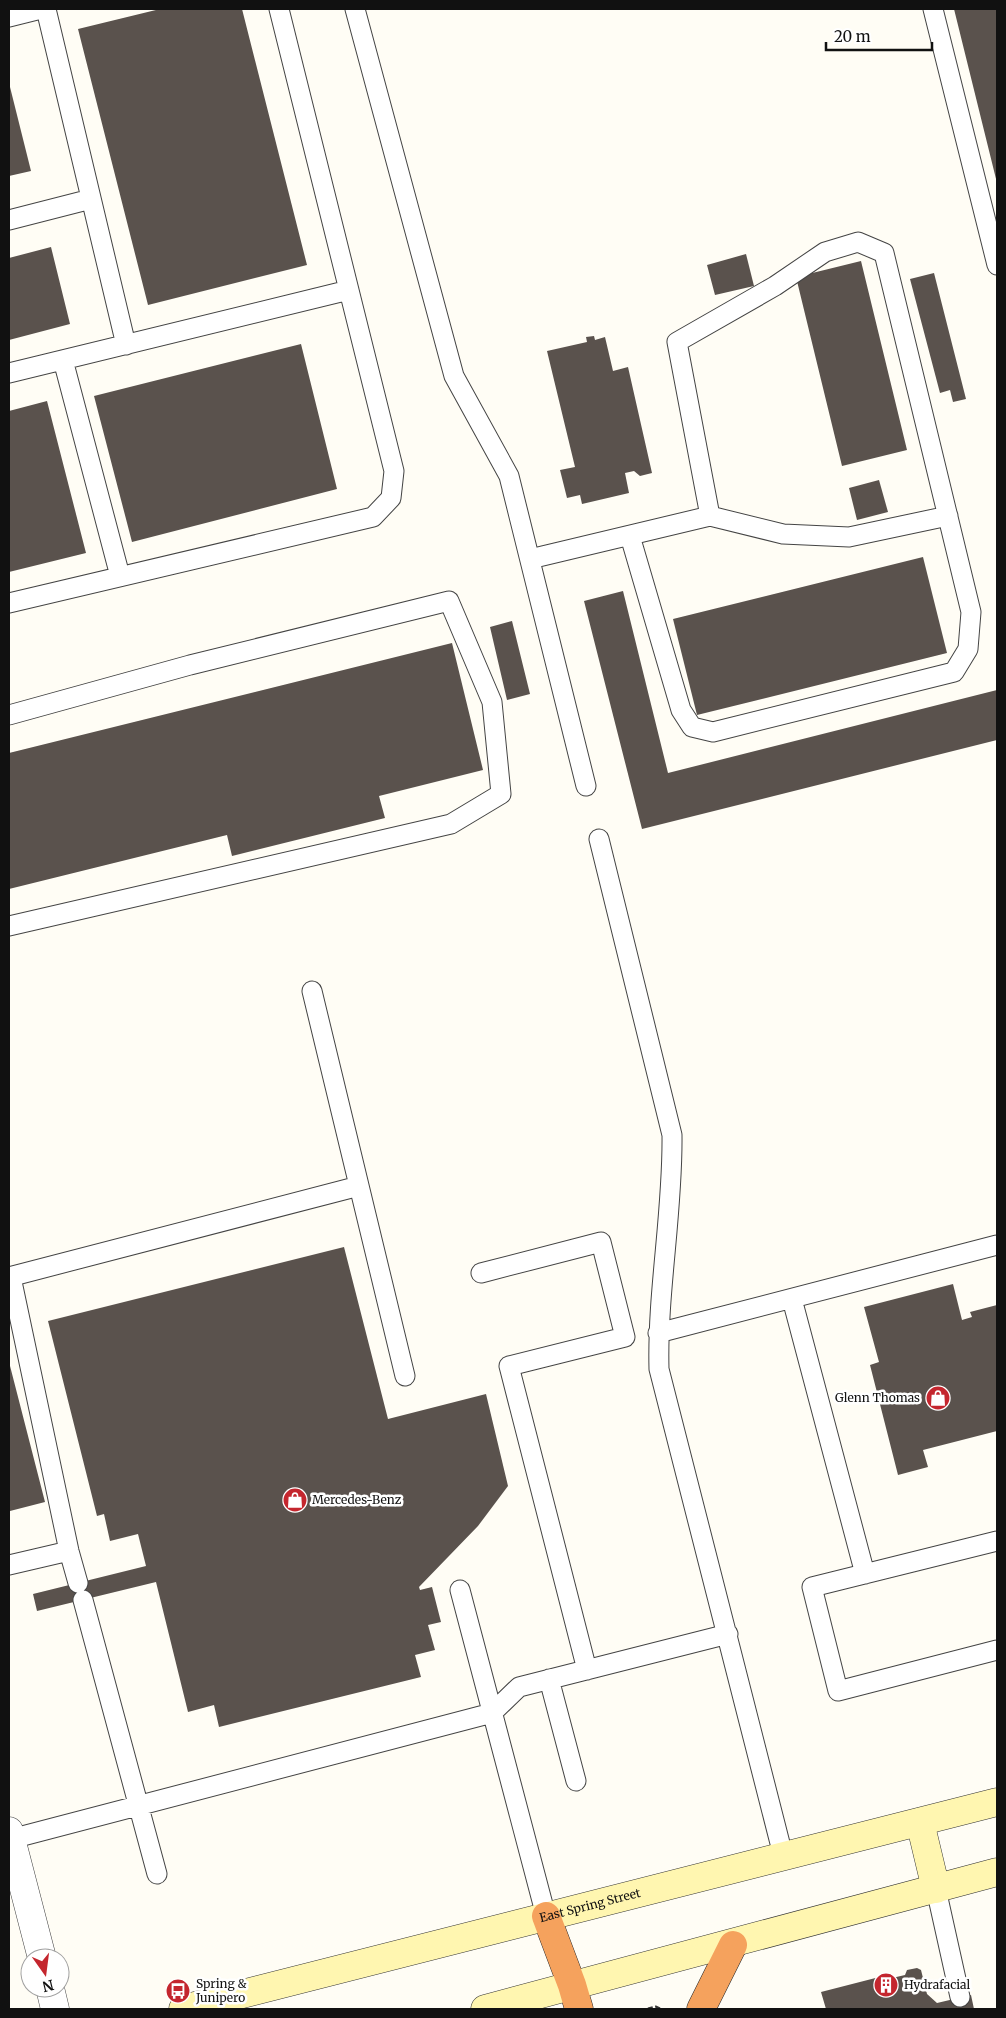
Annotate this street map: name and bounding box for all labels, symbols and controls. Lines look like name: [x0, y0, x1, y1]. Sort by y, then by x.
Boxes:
scale bar: [826, 20, 932, 52]
text: 20 m: [834, 27, 871, 46]
shop icon: Glenn Thomas: [925, 1385, 951, 1411]
place label: Glenn Thomas: [835, 1390, 920, 1405]
shop icon: Mercedes-Benz: [282, 1487, 308, 1513]
place label: Mercedes-Benz: [312, 1492, 402, 1507]
street label: East Spring Street: [538, 1885, 642, 1925]
north arrow: [20, 1948, 70, 1998]
building icon: Hydrafacial: [873, 1972, 899, 1998]
text: N: [41, 1976, 56, 1996]
place label: Spring & Junipero: [195, 1976, 247, 2005]
place label: Hydrafacial: [904, 1977, 971, 1992]
bus stop icon: Spring & Junipero: [165, 1978, 191, 2004]

